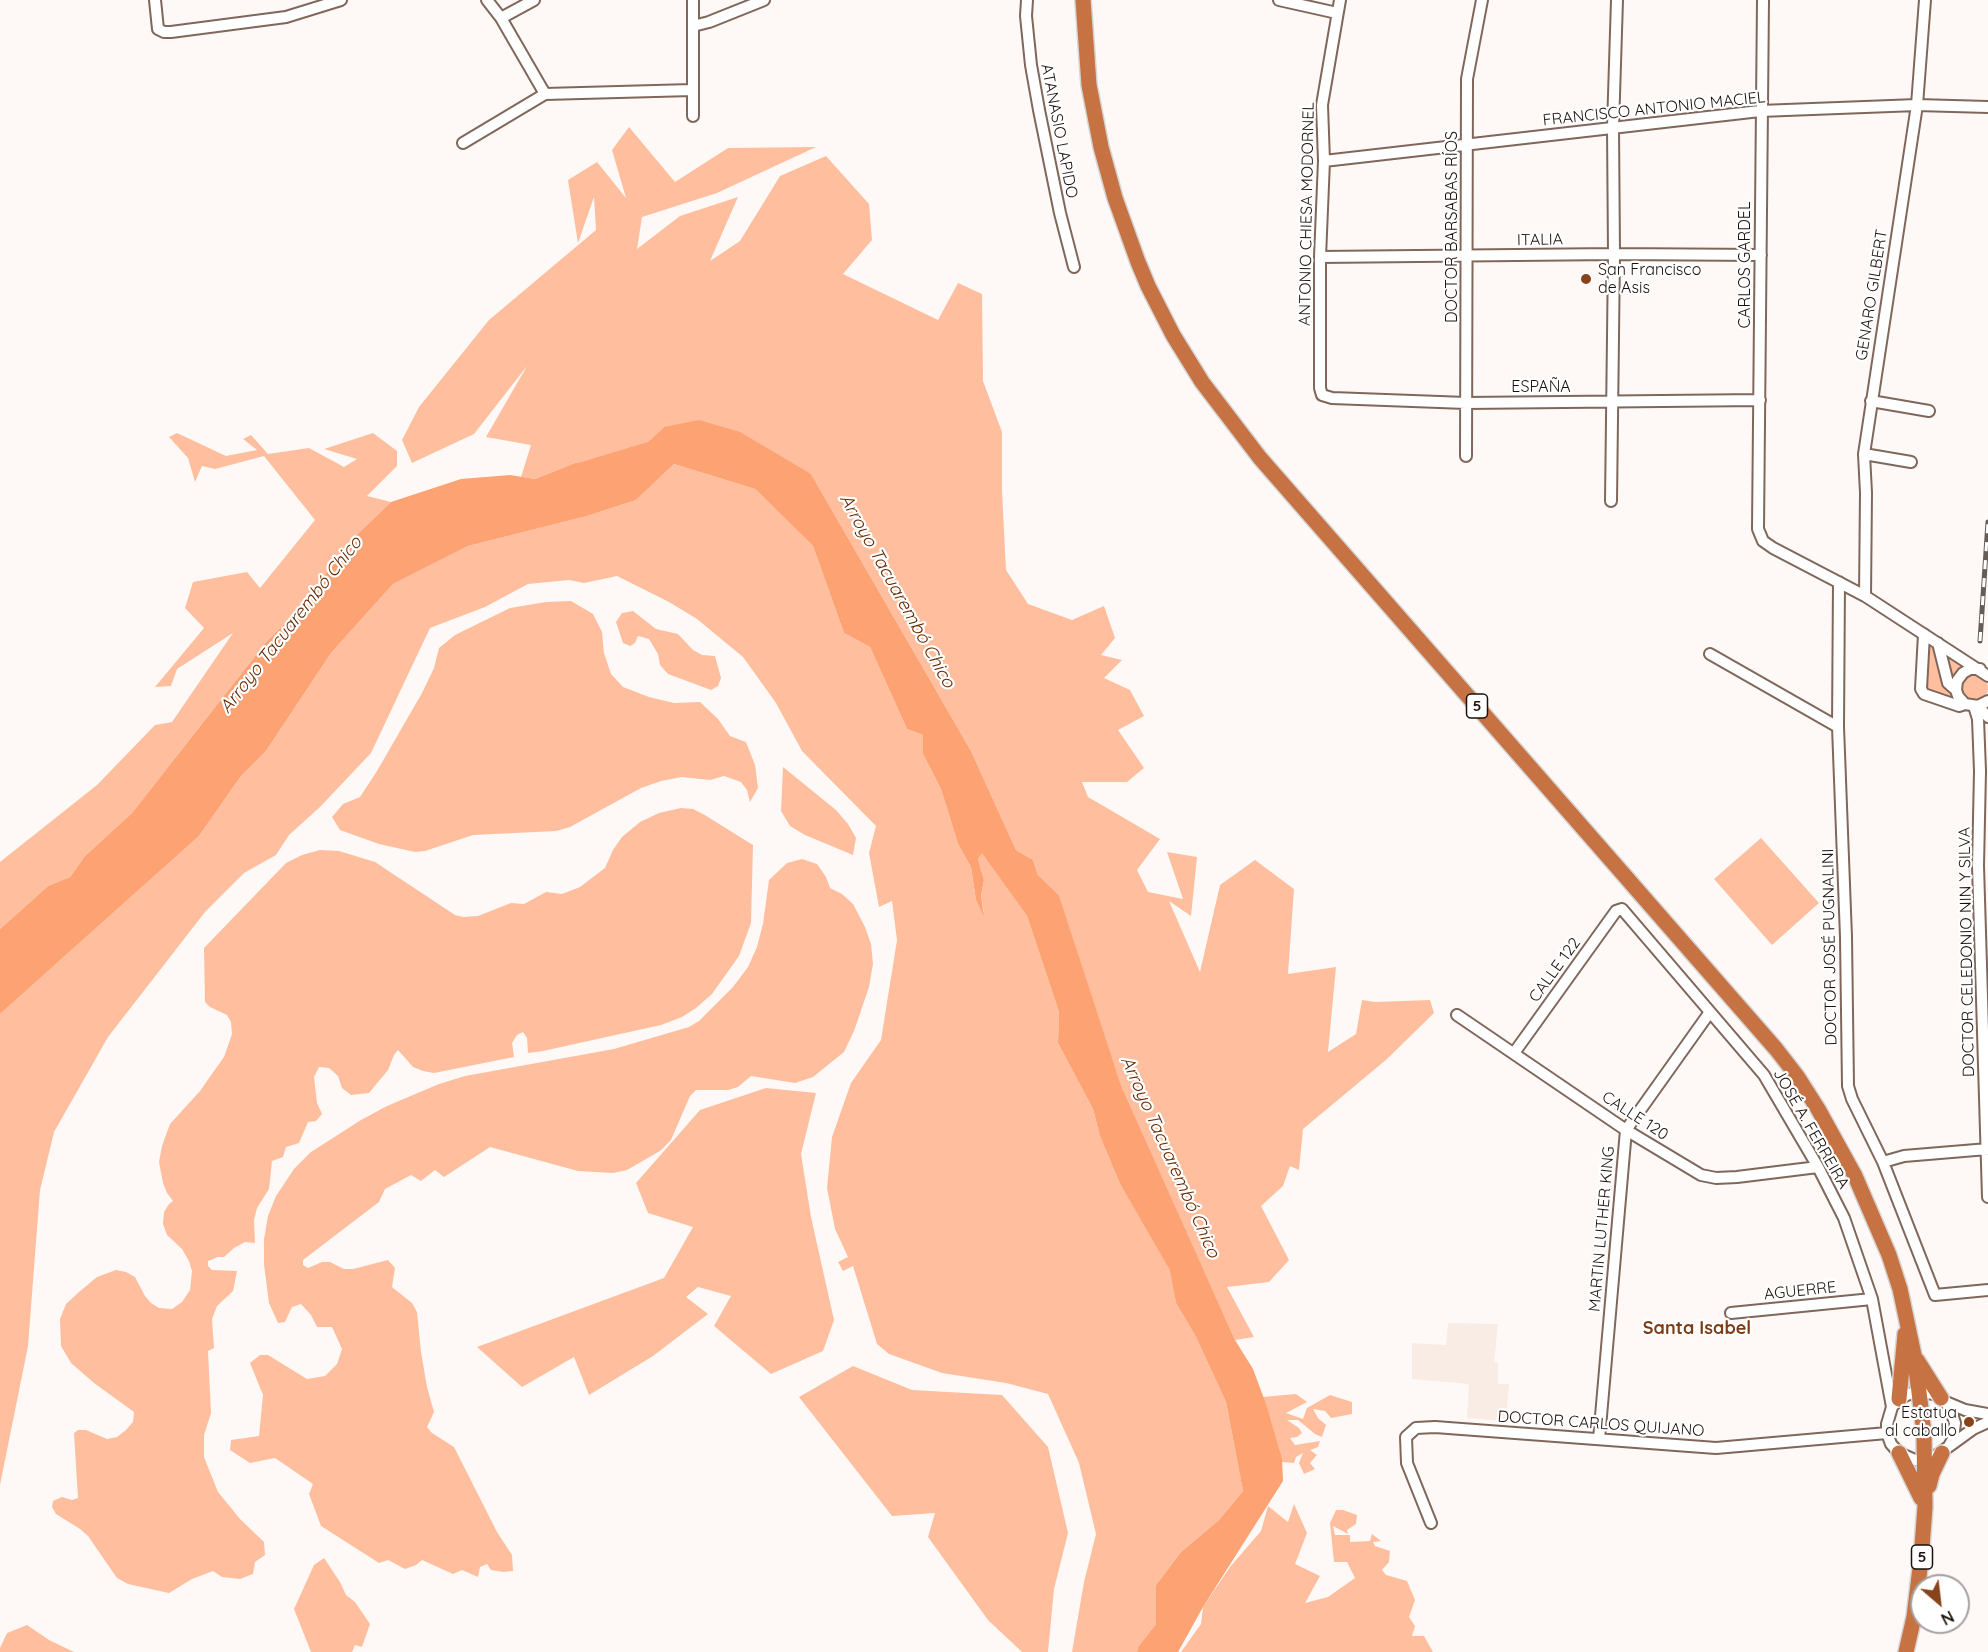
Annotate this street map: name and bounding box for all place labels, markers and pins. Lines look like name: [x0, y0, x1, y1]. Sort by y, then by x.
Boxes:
place label: San Francisco de Asis: [1598, 260, 1701, 298]
marker: San Francisco de Asis: [1579, 272, 1593, 286]
place label: Estatua al caballo: [1885, 1403, 1957, 1441]
marker: Estatua al caballo: [1962, 1415, 1976, 1429]

